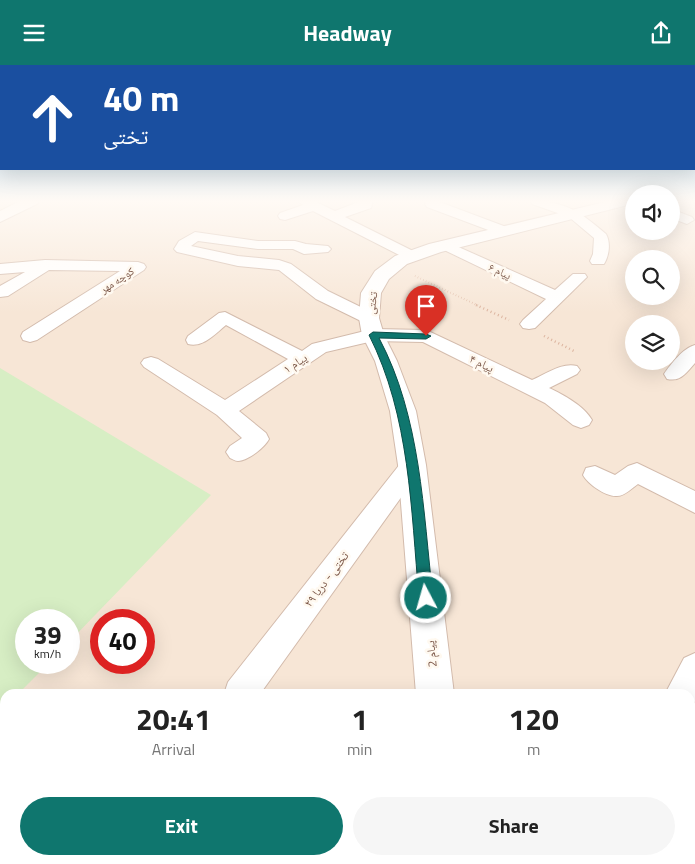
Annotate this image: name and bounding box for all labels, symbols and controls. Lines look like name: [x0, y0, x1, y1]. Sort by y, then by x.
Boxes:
text: Headway: [303, 16, 392, 50]
icon: menu: [20, 19, 48, 47]
icon: share: [647, 19, 675, 47]
text: 40 m: [103, 71, 179, 125]
icon: ahead: [20, 85, 85, 150]
text: تختی: [103, 119, 148, 153]
map controls: [625, 185, 680, 370]
button: sound: [625, 185, 680, 240]
button: search: [625, 250, 680, 305]
street label: پیام ۶: [486, 259, 514, 283]
street label: کوچه مهر: [96, 263, 138, 298]
pin: [405, 285, 447, 336]
street label: تختی: [363, 290, 381, 315]
icon: arrive: [412, 292, 440, 320]
button: layers: [625, 315, 680, 370]
street label: پیام ۱: [279, 348, 311, 378]
street label: پیام ۴: [466, 349, 498, 377]
street label: تختی - دریا ۲۹: [299, 547, 354, 611]
position arrow: [399, 571, 451, 623]
speed limit sign: 40: [90, 609, 155, 674]
text: 39: [33, 616, 62, 654]
street label: پیام 2: [420, 639, 442, 668]
text: km/h: [34, 644, 61, 663]
text: 20:41: [136, 696, 211, 742]
text: 1: [351, 696, 368, 742]
text: 120: [509, 696, 559, 742]
text: Arrival: [152, 737, 195, 761]
text: min: [347, 737, 372, 761]
text: m: [527, 737, 540, 761]
button: Exit: [20, 797, 343, 855]
button: Share: [353, 797, 675, 855]

